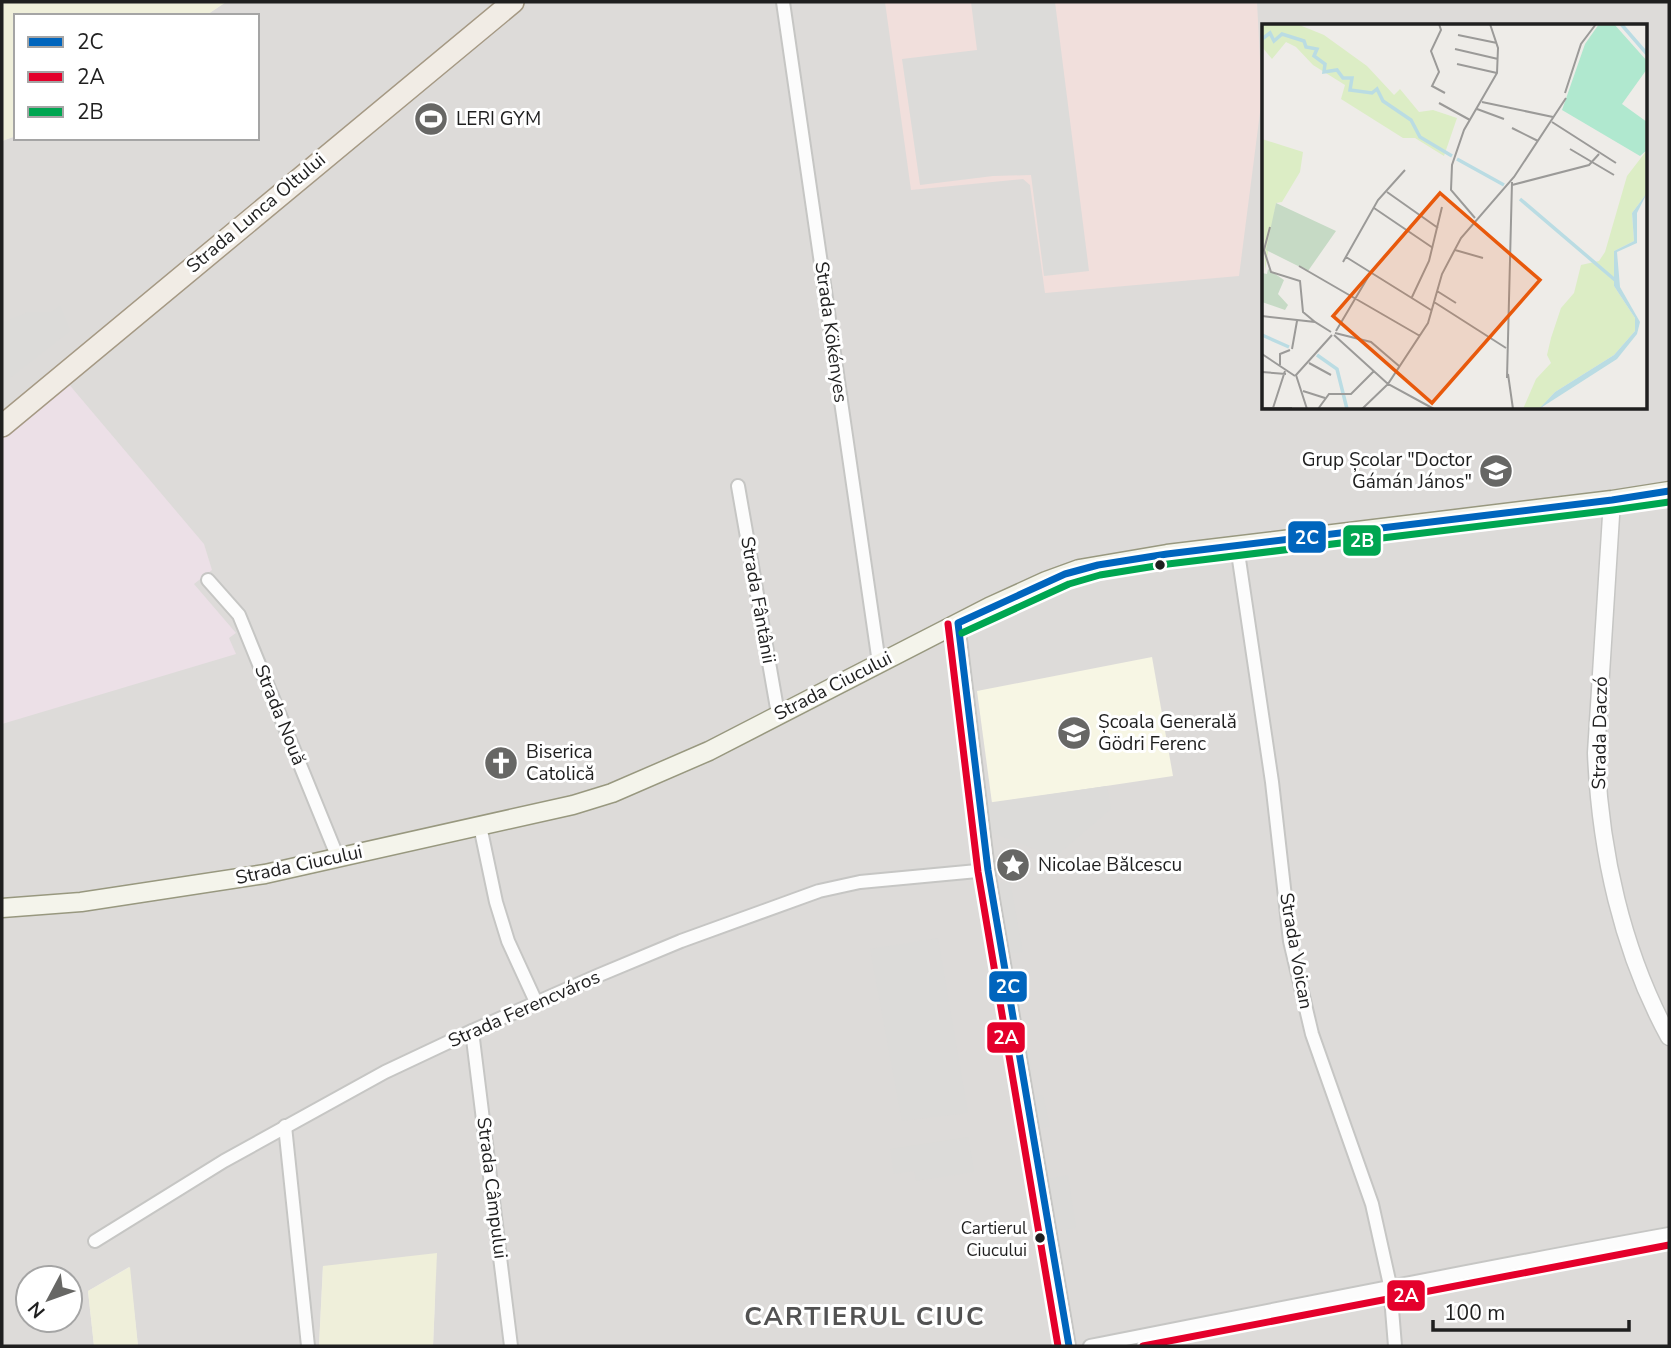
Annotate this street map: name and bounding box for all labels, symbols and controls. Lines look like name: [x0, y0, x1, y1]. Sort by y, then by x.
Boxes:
legend: [14, 14, 259, 140]
inset map: [1262, 24, 1646, 410]
text: 2C: [77, 28, 104, 56]
text: 2A: [77, 63, 105, 91]
text: 2B: [77, 98, 104, 126]
sports icon: LERI GYM: [412, 100, 450, 138]
place label: LERI GYM: [456, 106, 541, 132]
street label: Strada Lunca Oltului: [181, 147, 331, 279]
street label: Strada Kökényes: [808, 260, 854, 404]
place label: Grup Școlar "Doctor Gámán János": [1302, 447, 1472, 495]
school or university icon: Grup Școlar "Doctor Gámán János": [1477, 452, 1515, 490]
line badge: 2C: [1287, 520, 1327, 554]
line badge: 2B: [1342, 524, 1382, 557]
text: 2C: [1295, 525, 1319, 551]
text: 2B: [1350, 528, 1374, 554]
street label: Strada Fântânii: [734, 535, 782, 665]
unlabelled marker: [1153, 558, 1167, 572]
street label: Strada Ciucului: [770, 645, 896, 727]
street label: Strada Nouă: [248, 661, 312, 769]
street label: Strada Daczó: [1586, 676, 1614, 790]
place label: Școala Generală Gödri Ferenc: [1098, 709, 1237, 757]
school or university icon: Școala Generală Gödri Ferenc: [1055, 714, 1093, 752]
place label: Biserica Catolică: [526, 739, 595, 787]
church icon: Biserica Catolică: [482, 744, 520, 782]
street label: Strada Ciucului: [233, 839, 365, 891]
place icon: Nicolae Bălcescu: [994, 846, 1032, 884]
place label: Nicolae Bălcescu: [1038, 852, 1182, 878]
street label: Strada Voican: [1273, 891, 1319, 1011]
street label: Strada Ferencváros: [444, 964, 604, 1054]
line badge: 2C: [988, 970, 1028, 1003]
text: 2C: [996, 974, 1020, 1000]
line badge: 2A: [986, 1021, 1026, 1054]
text: 2A: [993, 1025, 1020, 1051]
street label: Strada Câmpului: [470, 1116, 514, 1260]
place label: Cartierul Ciucului: [961, 1217, 1027, 1262]
marker: Cartierul Ciucului: [1033, 1231, 1047, 1245]
north arrow: [14, 1264, 84, 1334]
line badge: 2A: [1386, 1279, 1426, 1312]
text: 2A: [1393, 1283, 1420, 1309]
scale bar: [1433, 1288, 1629, 1332]
text: N: [22, 1296, 51, 1323]
district label: CARTIERUL CIUC: [744, 1299, 986, 1334]
text: 100 m: [1444, 1299, 1505, 1327]

